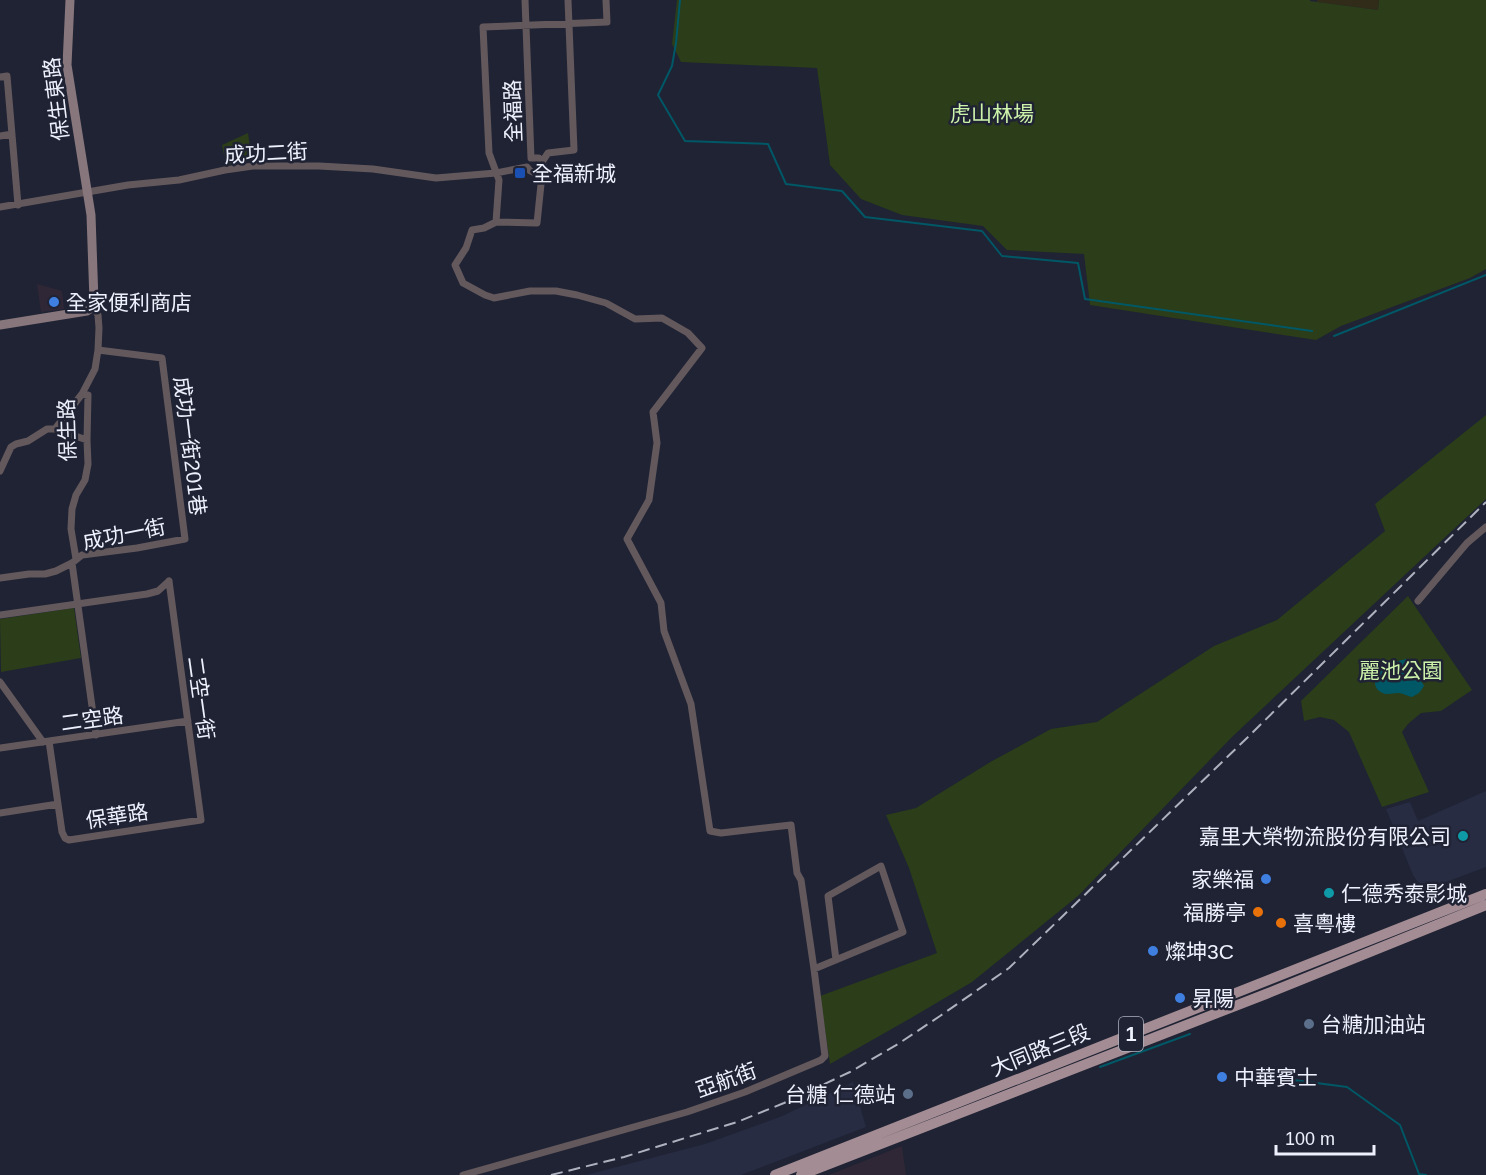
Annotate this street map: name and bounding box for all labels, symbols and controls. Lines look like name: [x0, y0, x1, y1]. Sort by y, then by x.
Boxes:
street label: 保生東路: [39, 56, 73, 142]
street label: 全福路: [500, 79, 526, 143]
park label: 虎山林場: [950, 102, 1034, 125]
street label: 成功二街: [223, 139, 309, 167]
place label: 全福新城: [532, 162, 616, 185]
marker: 全福新城: [513, 166, 527, 180]
place label: 全家便利商店: [66, 291, 192, 314]
marker: 全家便利商店: [47, 295, 61, 309]
street label: 成功一街201巷: [170, 375, 210, 517]
street label: 保生路: [54, 398, 80, 462]
street label: 成功一街: [81, 515, 167, 553]
street label: 二空一街: [184, 655, 218, 741]
park label: 麗池公園: [1359, 659, 1443, 682]
street label: 二空路: [59, 703, 125, 735]
street label: 保華路: [84, 800, 150, 832]
place label: 嘉里大榮物流股份有限公司: [1199, 825, 1451, 848]
marker: 嘉里大榮物流股份有限公司: [1456, 829, 1470, 843]
place label: 家樂福: [1191, 868, 1254, 891]
marker: 家樂福: [1259, 872, 1273, 886]
place label: 仁德秀泰影城: [1341, 882, 1467, 905]
marker: 仁德秀泰影城: [1322, 886, 1336, 900]
place label: 福勝亭: [1183, 901, 1246, 924]
marker: 福勝亭: [1251, 905, 1265, 919]
place label: 喜粵樓: [1293, 912, 1356, 935]
marker: 喜粵樓: [1274, 916, 1288, 930]
place label: 燦坤3C: [1165, 940, 1234, 963]
marker: 燦坤3C: [1146, 944, 1160, 958]
place label: 昇陽: [1192, 987, 1234, 1010]
marker: 昇陽: [1173, 991, 1187, 1005]
place label: 台糖加油站: [1321, 1013, 1426, 1036]
road number: 1: [1119, 1017, 1143, 1051]
marker: 台糖加油站: [1302, 1017, 1316, 1031]
street label: 大同路三段: [987, 1020, 1093, 1080]
street label: 亞航街: [692, 1058, 760, 1102]
place label: 中華賓士: [1234, 1066, 1318, 1089]
marker: 中華賓士: [1215, 1070, 1229, 1084]
place label: 台糖 仁德站: [785, 1083, 896, 1106]
marker: 台糖 仁德站: [901, 1087, 915, 1101]
scale bar: [1276, 1118, 1374, 1156]
text: 100 m: [1285, 1129, 1335, 1149]

